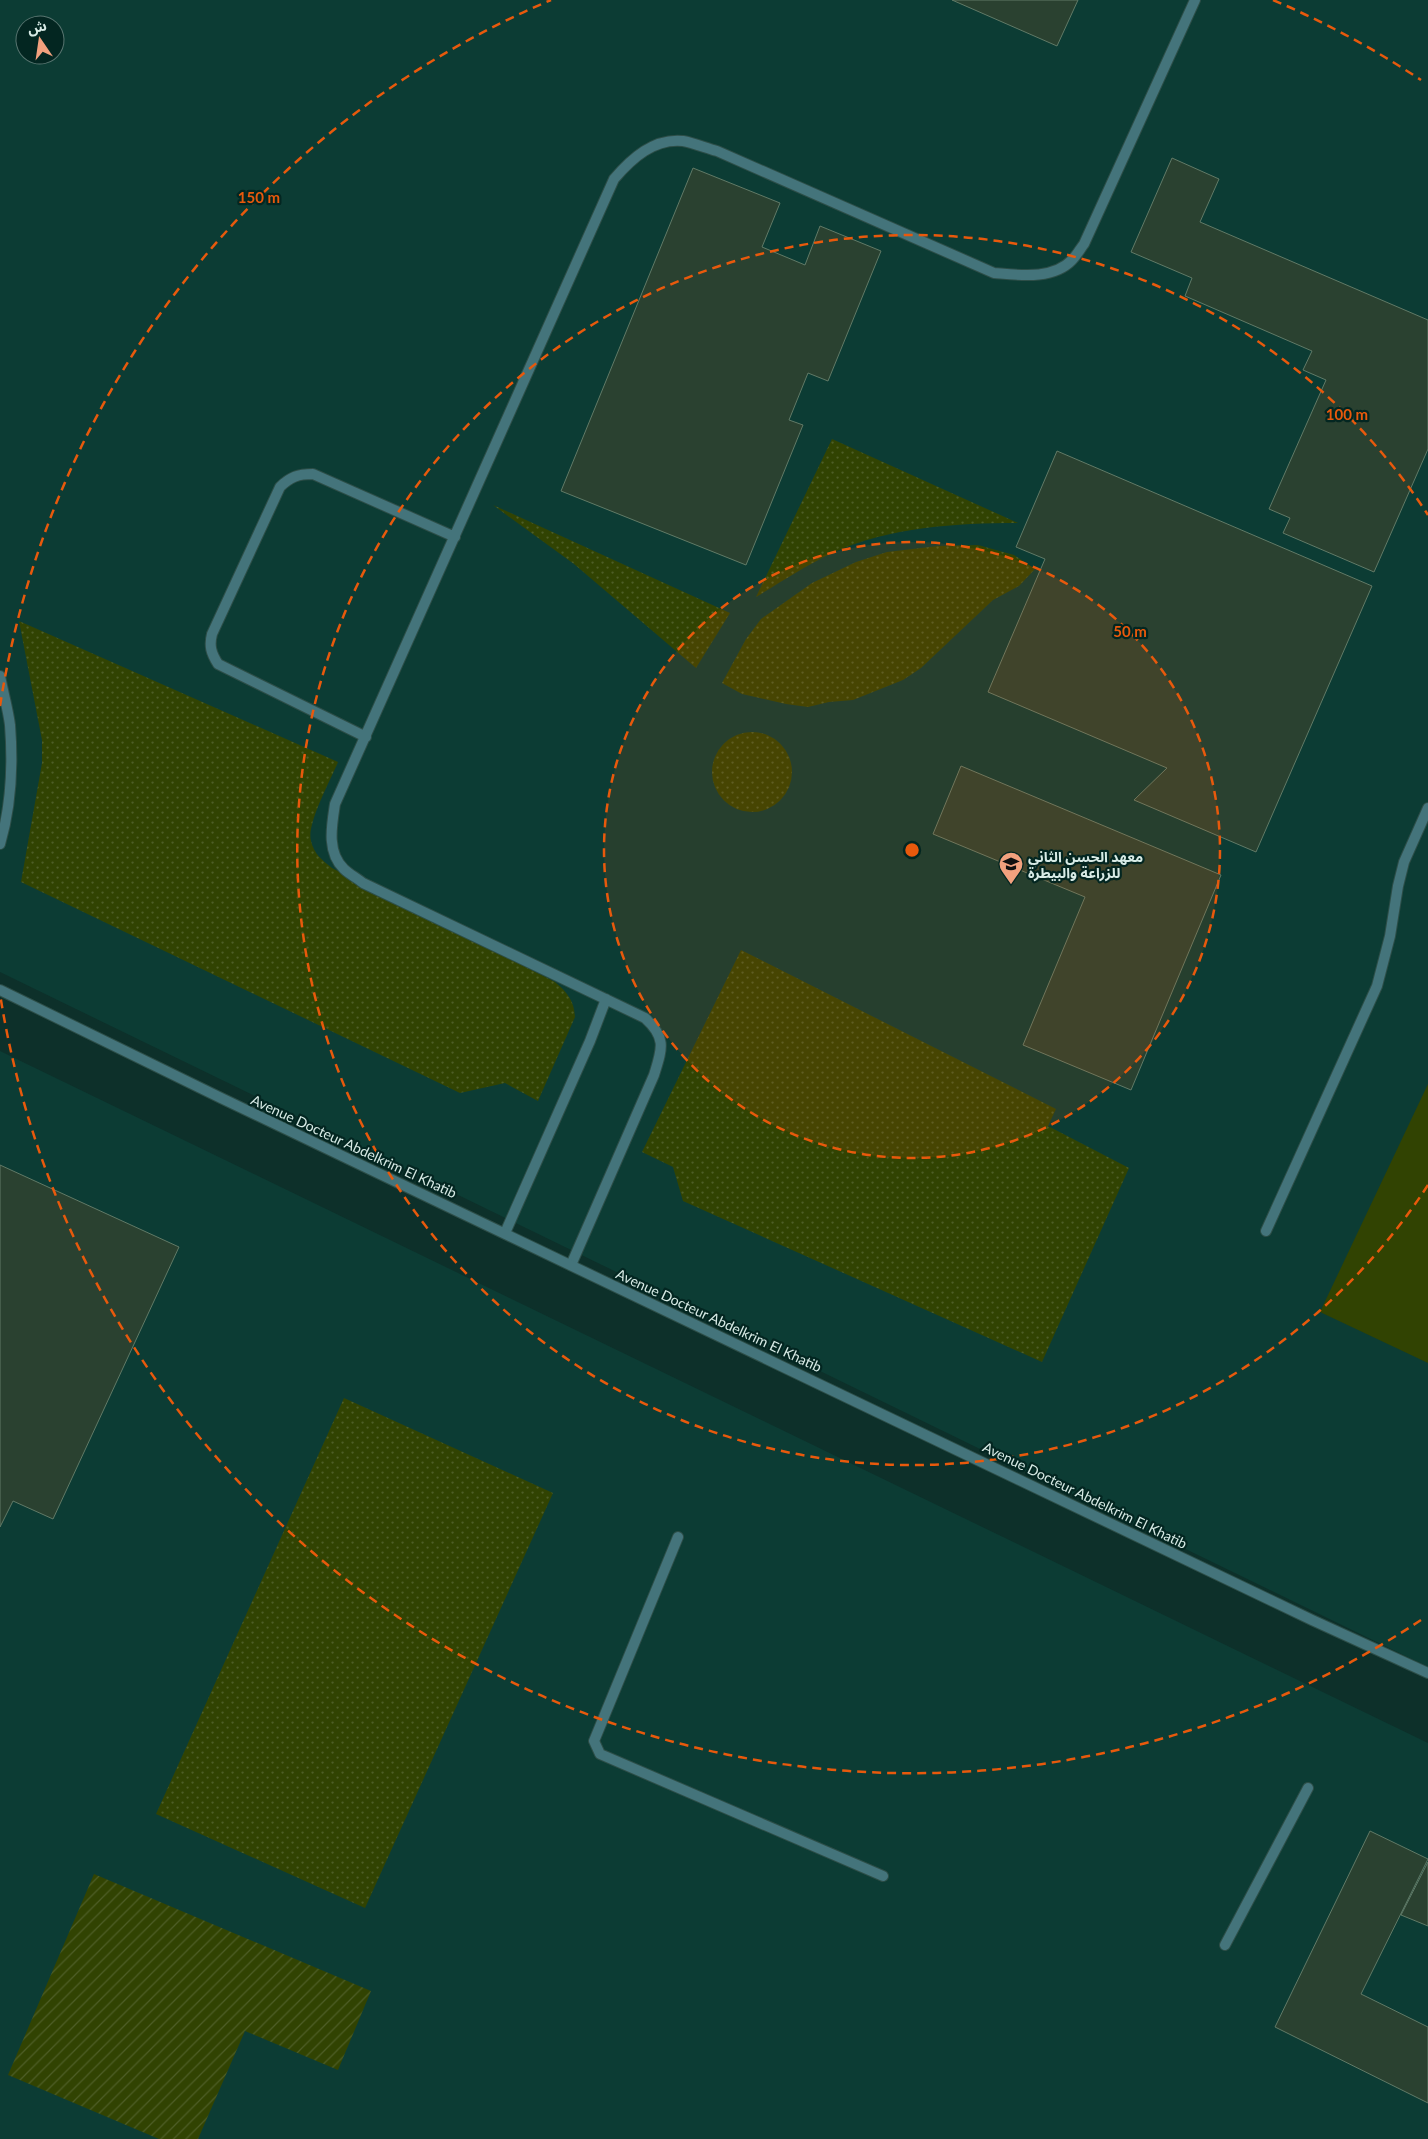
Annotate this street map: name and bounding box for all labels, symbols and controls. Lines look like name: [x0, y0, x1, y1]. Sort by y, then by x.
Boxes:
north arrow: [15, 15, 65, 65]
text: ش: [26, 16, 48, 37]
text: 150 m: [238, 188, 280, 206]
text: 100 m: [1326, 405, 1368, 423]
text: 50 m: [1113, 622, 1147, 640]
centre of rings: [903, 841, 921, 859]
place label: معهد الحسن الثاني للزراعة والبيطرة: [1028, 848, 1143, 882]
school or university icon: معهد الحسن الثاني للزراعة والبيطرة: [998, 851, 1024, 885]
street label: Avenue Docteur Abdelkrim El Khatib: [248, 1091, 460, 1201]
street label: Avenue Docteur Abdelkrim El Khatib: [613, 1265, 825, 1375]
street label: Avenue Docteur Abdelkrim El Khatib: [980, 1438, 1190, 1552]

